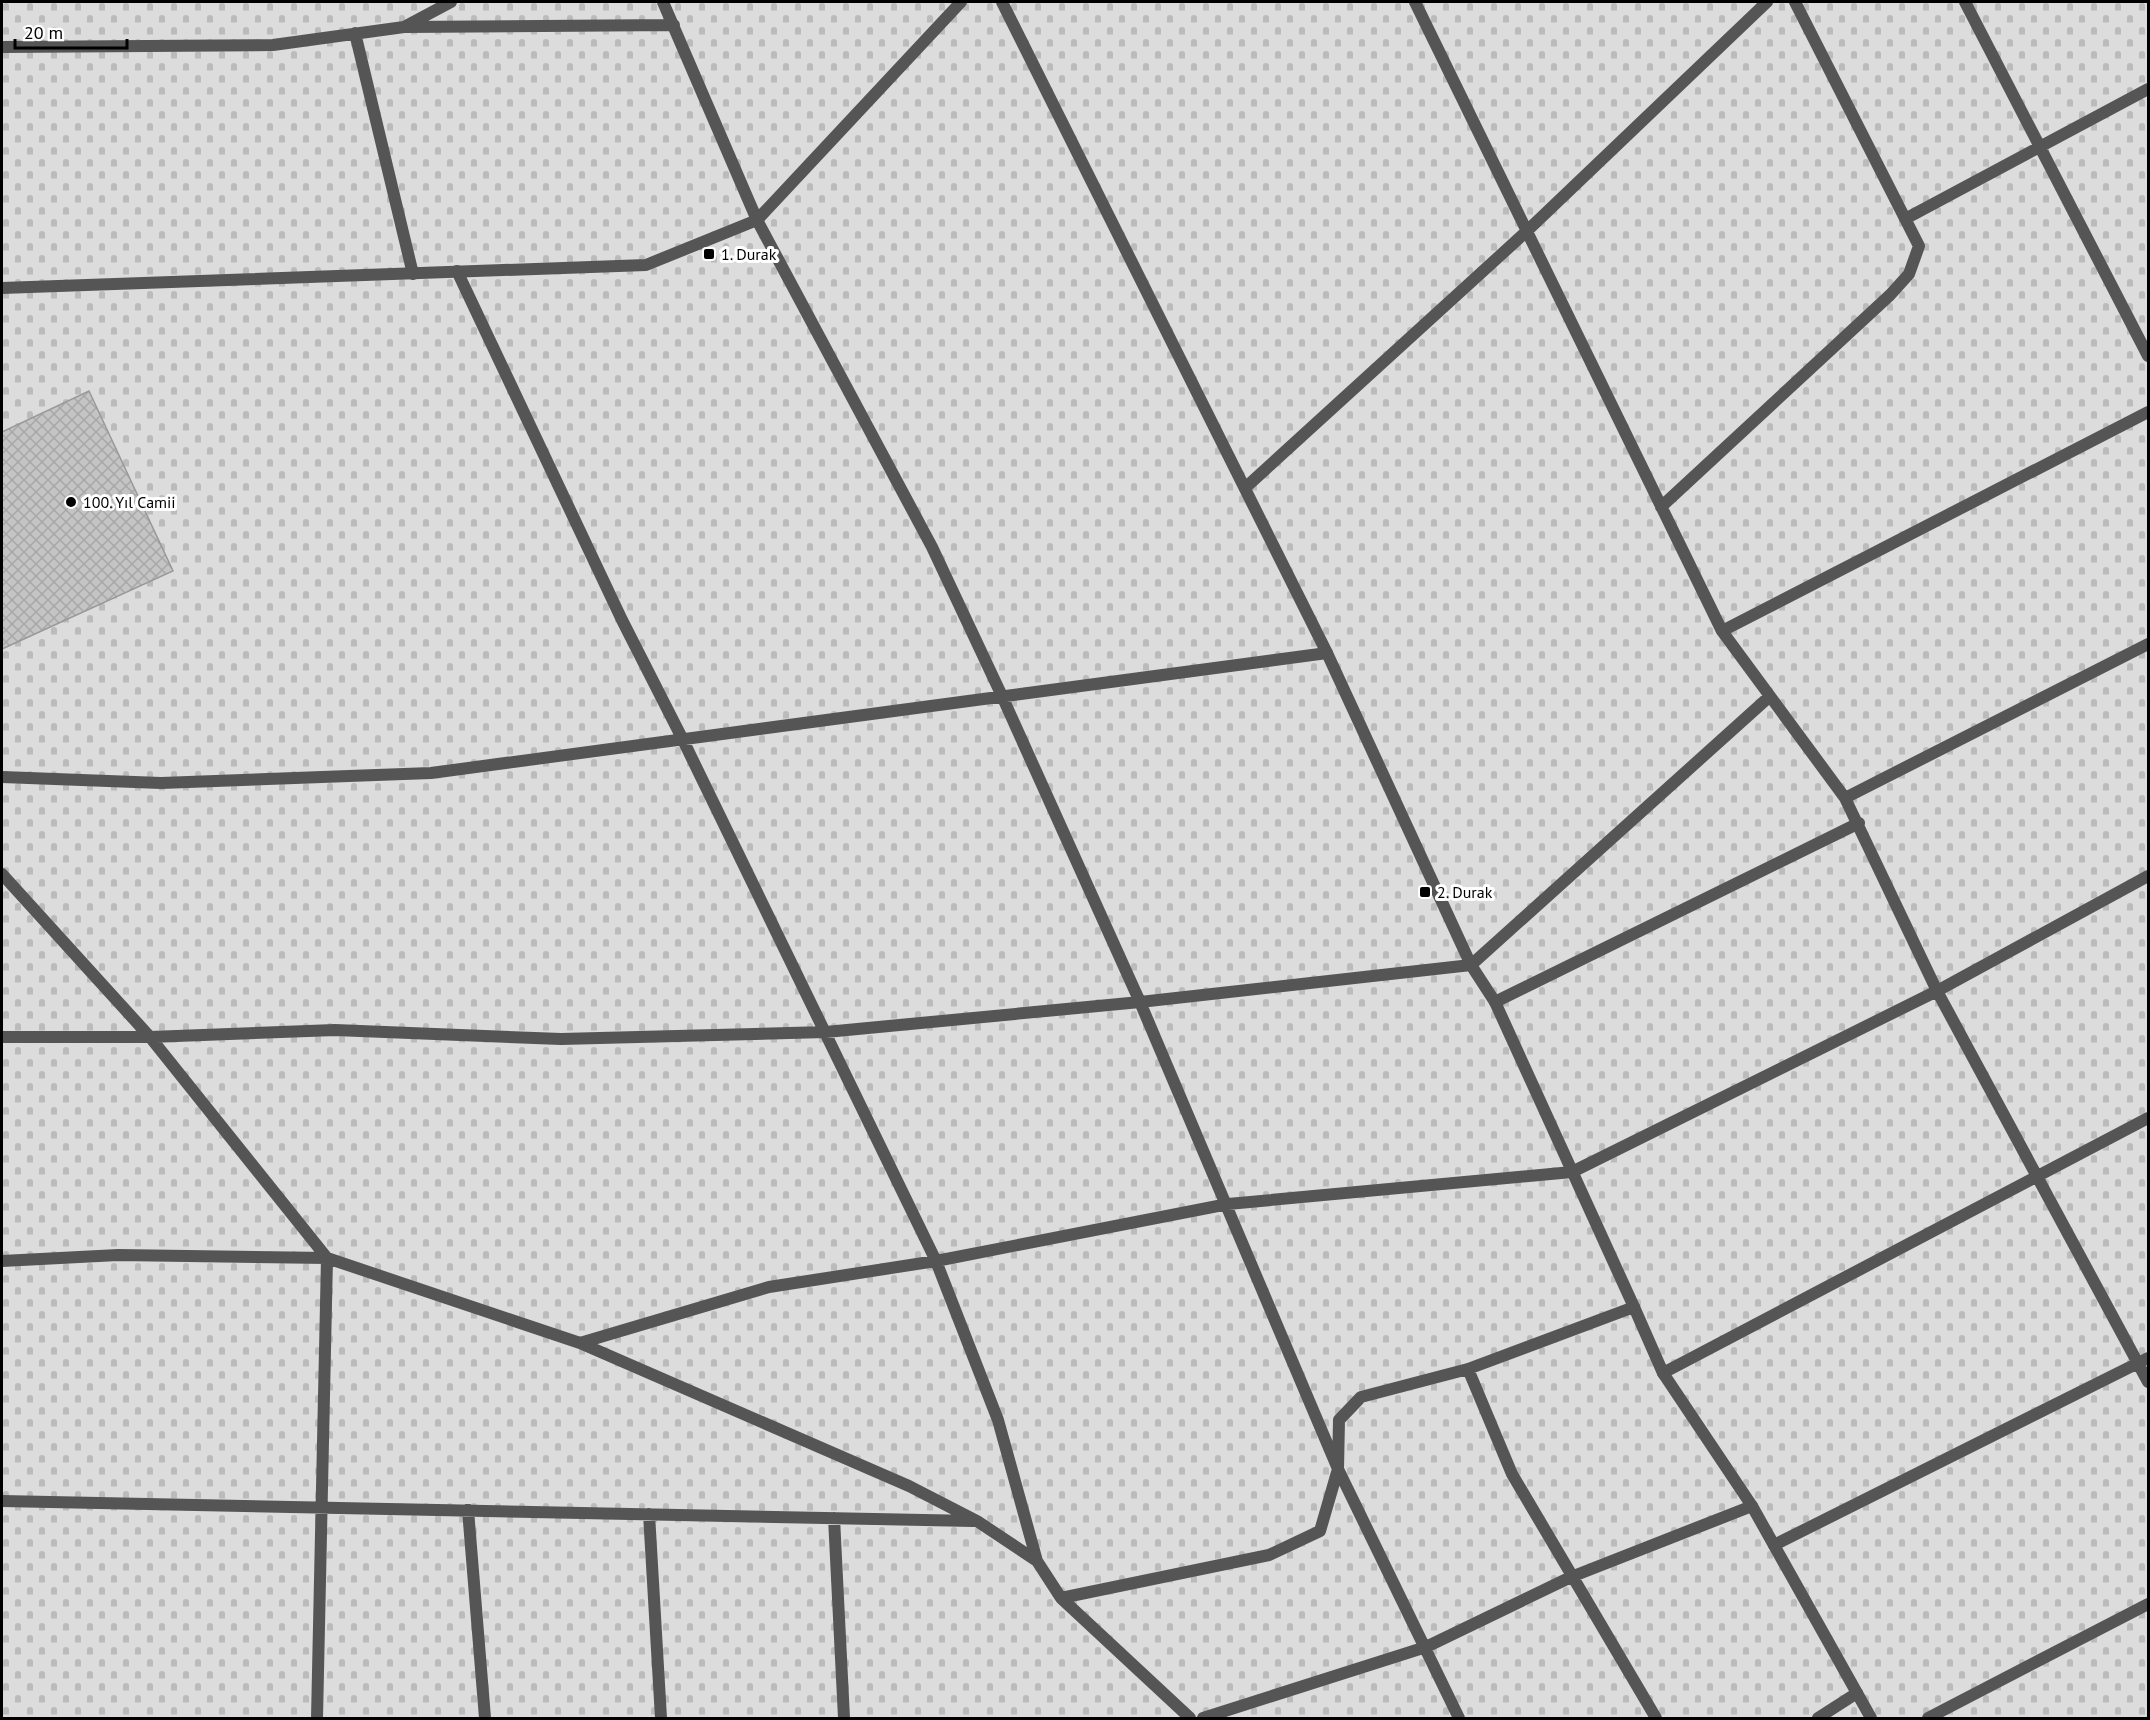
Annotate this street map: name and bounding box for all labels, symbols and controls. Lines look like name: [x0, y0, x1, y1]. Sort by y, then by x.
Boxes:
scale bar: [15, 12, 128, 50]
text: 20 m: [24, 21, 63, 44]
place label: 1. Durak: [721, 244, 777, 264]
marker: 1. Durak: [702, 247, 716, 261]
place label: 100. Yıl Camii: [83, 492, 176, 512]
marker: 100. Yıl Camii: [64, 495, 78, 509]
place label: 2. Durak: [1437, 882, 1493, 902]
marker: 2. Durak: [1418, 885, 1432, 899]

